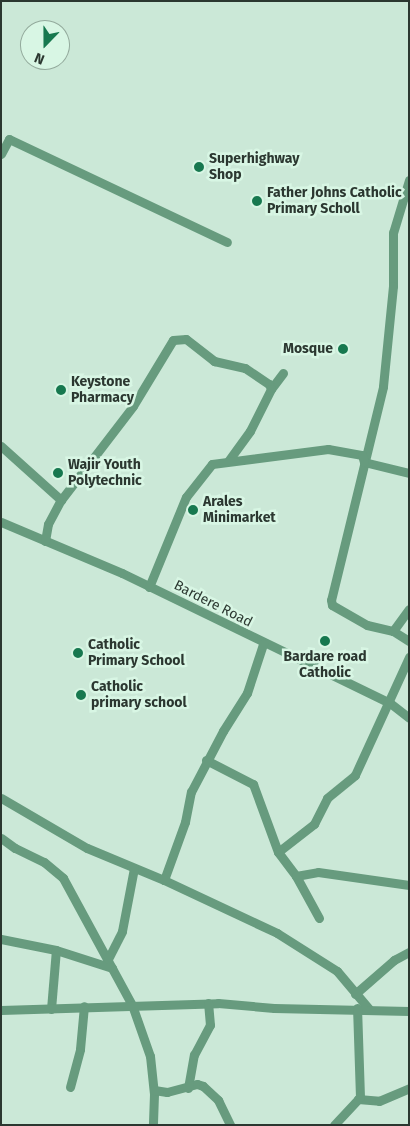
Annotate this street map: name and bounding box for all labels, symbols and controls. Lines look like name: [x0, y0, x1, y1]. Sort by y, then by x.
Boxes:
north arrow: [20, 20, 70, 70]
text: N: [32, 49, 47, 68]
place label: Superhighway Shop: [209, 151, 300, 184]
marker: Superhighway Shop: [193, 161, 205, 173]
place label: Father Johns Catholic Primary Scholl: [267, 185, 402, 218]
marker: Father Johns Catholic Primary Scholl: [251, 195, 263, 207]
place label: Mosque: [283, 341, 333, 357]
marker: Mosque: [337, 343, 349, 355]
place label: Keystone Pharmacy: [71, 374, 134, 407]
marker: Keystone Pharmacy: [55, 384, 67, 396]
place label: Wajir Youth Polytechnic: [68, 457, 142, 490]
marker: Wajir Youth Polytechnic: [52, 467, 64, 479]
place label: Arales Minimarket: [203, 494, 276, 526]
marker: Arales Minimarket: [187, 504, 199, 516]
street label: Bardere Road: [171, 577, 255, 631]
marker: Bardare road Catholic: [319, 635, 331, 647]
place label: Catholic Primary School: [88, 637, 185, 670]
marker: Catholic Primary School: [72, 647, 84, 659]
place label: Bardare road Catholic: [283, 649, 367, 682]
place label: Catholic primary school: [91, 679, 187, 712]
marker: Catholic primary school: [75, 689, 87, 701]

